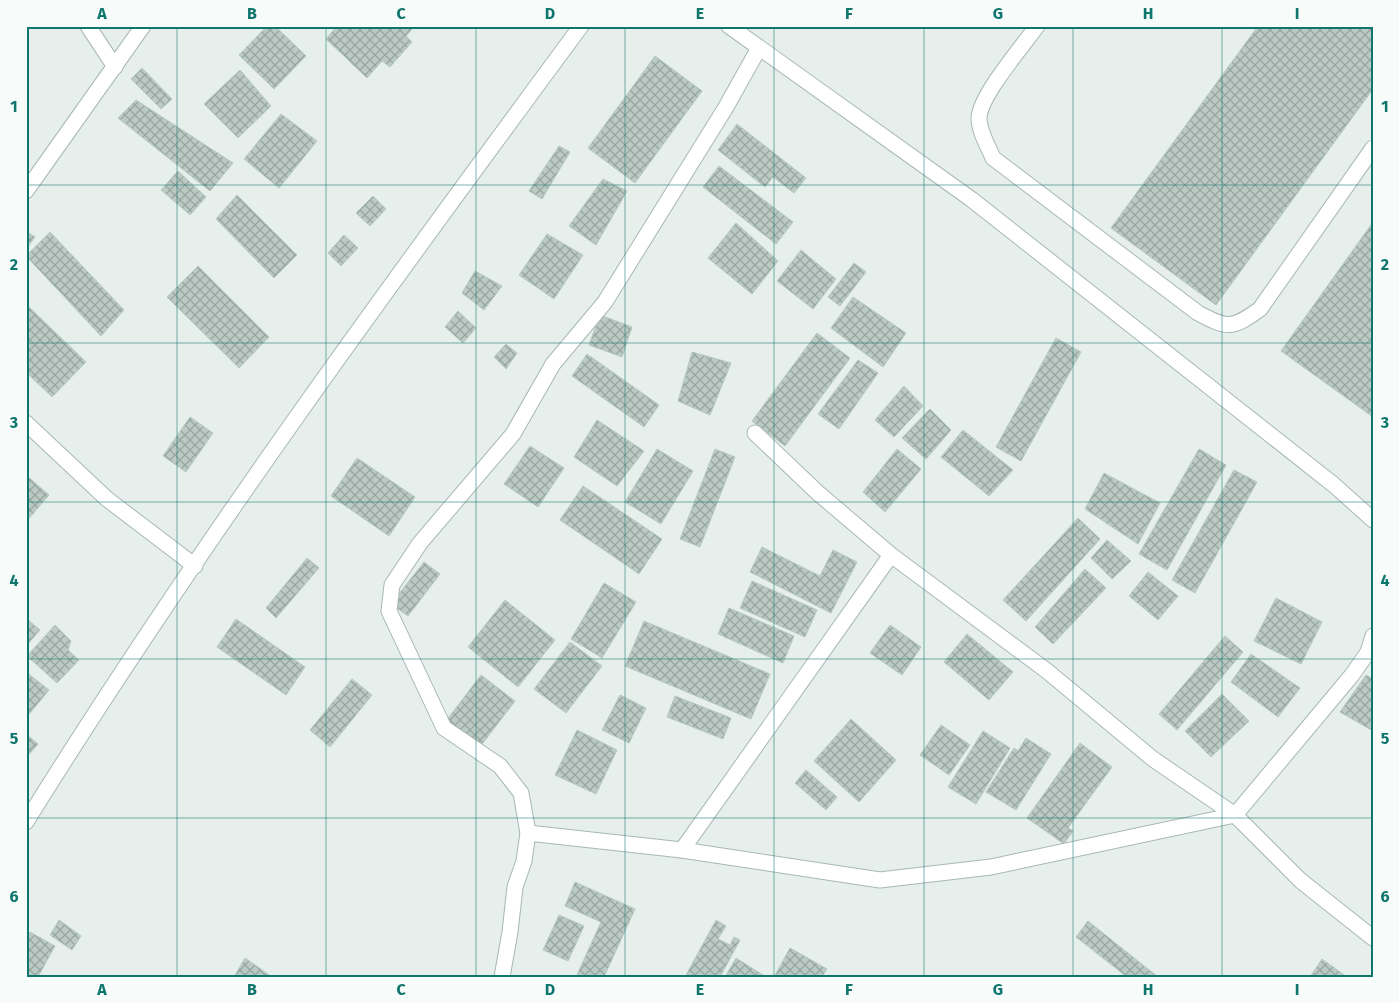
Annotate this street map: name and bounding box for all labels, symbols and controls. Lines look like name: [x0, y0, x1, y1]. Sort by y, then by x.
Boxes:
text: A: [96, 4, 107, 23]
text: B: [247, 4, 257, 23]
text: C: [396, 4, 406, 23]
text: D: [545, 4, 555, 23]
text: E: [696, 4, 704, 23]
text: F: [845, 4, 853, 23]
text: G: [993, 4, 1003, 23]
text: H: [1143, 4, 1153, 23]
text: I: [1295, 4, 1299, 23]
text: 1: [10, 97, 18, 116]
text: 1: [1381, 97, 1389, 116]
text: 2: [10, 255, 18, 274]
text: 2: [1381, 255, 1389, 274]
text: 3: [9, 413, 18, 432]
text: 3: [1380, 413, 1389, 432]
text: 4: [9, 571, 19, 590]
text: 4: [1380, 571, 1390, 590]
text: 5: [10, 729, 19, 748]
text: 5: [1381, 729, 1390, 748]
text: 6: [9, 887, 19, 906]
text: 6: [1380, 887, 1390, 906]
text: A: [96, 980, 107, 999]
text: B: [247, 980, 257, 999]
text: C: [396, 980, 406, 999]
text: D: [545, 980, 555, 999]
text: E: [696, 980, 704, 999]
text: F: [845, 980, 853, 999]
text: G: [993, 980, 1003, 999]
text: H: [1143, 980, 1153, 999]
text: I: [1295, 980, 1299, 999]

